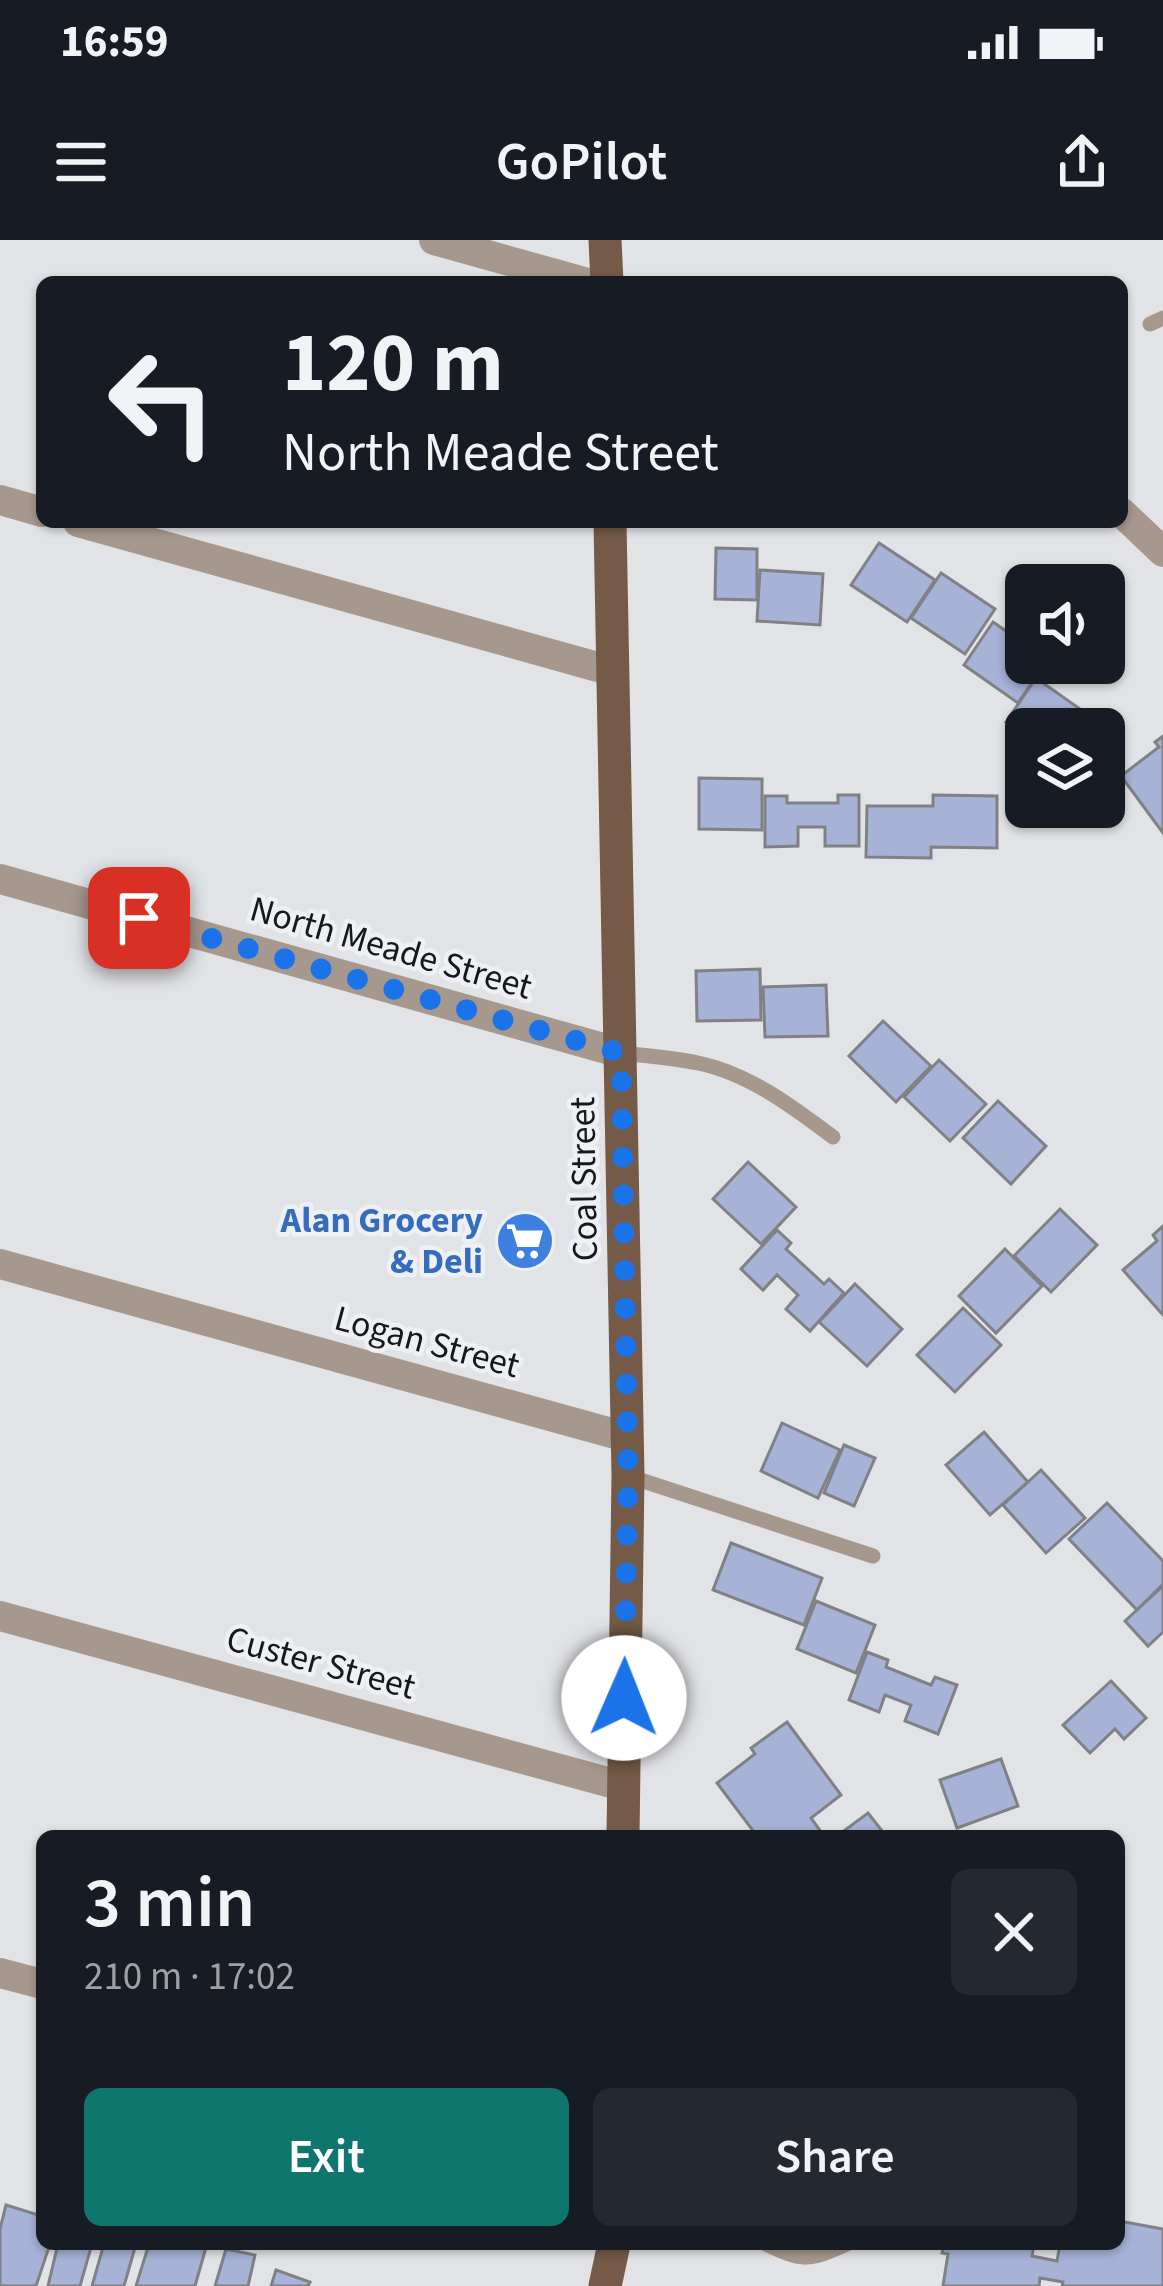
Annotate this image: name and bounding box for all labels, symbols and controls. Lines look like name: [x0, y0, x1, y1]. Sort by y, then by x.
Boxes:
text: 16:59: [60, 10, 169, 74]
text: GoPilot: [496, 124, 667, 201]
icon: menu: [48, 129, 114, 195]
icon: share: [1049, 129, 1115, 195]
text: 120 m: [282, 304, 504, 424]
icon: left: [84, 324, 240, 480]
text: North Meade Street: [282, 415, 719, 492]
map controls: [1005, 564, 1125, 828]
button: sound: [1005, 564, 1125, 684]
button: layers: [1005, 708, 1125, 828]
pin: [88, 867, 190, 969]
street label: North Meade Street: [244, 883, 538, 1013]
icon: arrive: [106, 885, 172, 951]
street label: Coal Street: [557, 1096, 611, 1262]
place label: Alan Grocery & Deli: [280, 1195, 483, 1287]
supermarket icon: Alan Grocery & Deli: [494, 1210, 556, 1272]
street label: Logan Street: [329, 1293, 525, 1391]
street label: Custer Street: [221, 1613, 421, 1713]
position arrow: [561, 1635, 687, 1761]
text: 3 min: [84, 1852, 255, 1955]
button: close: [951, 1869, 1077, 1995]
text: 210 m · 17:02: [84, 1949, 295, 2005]
button: Exit: [84, 2088, 569, 2226]
button: Share: [593, 2088, 1077, 2226]

